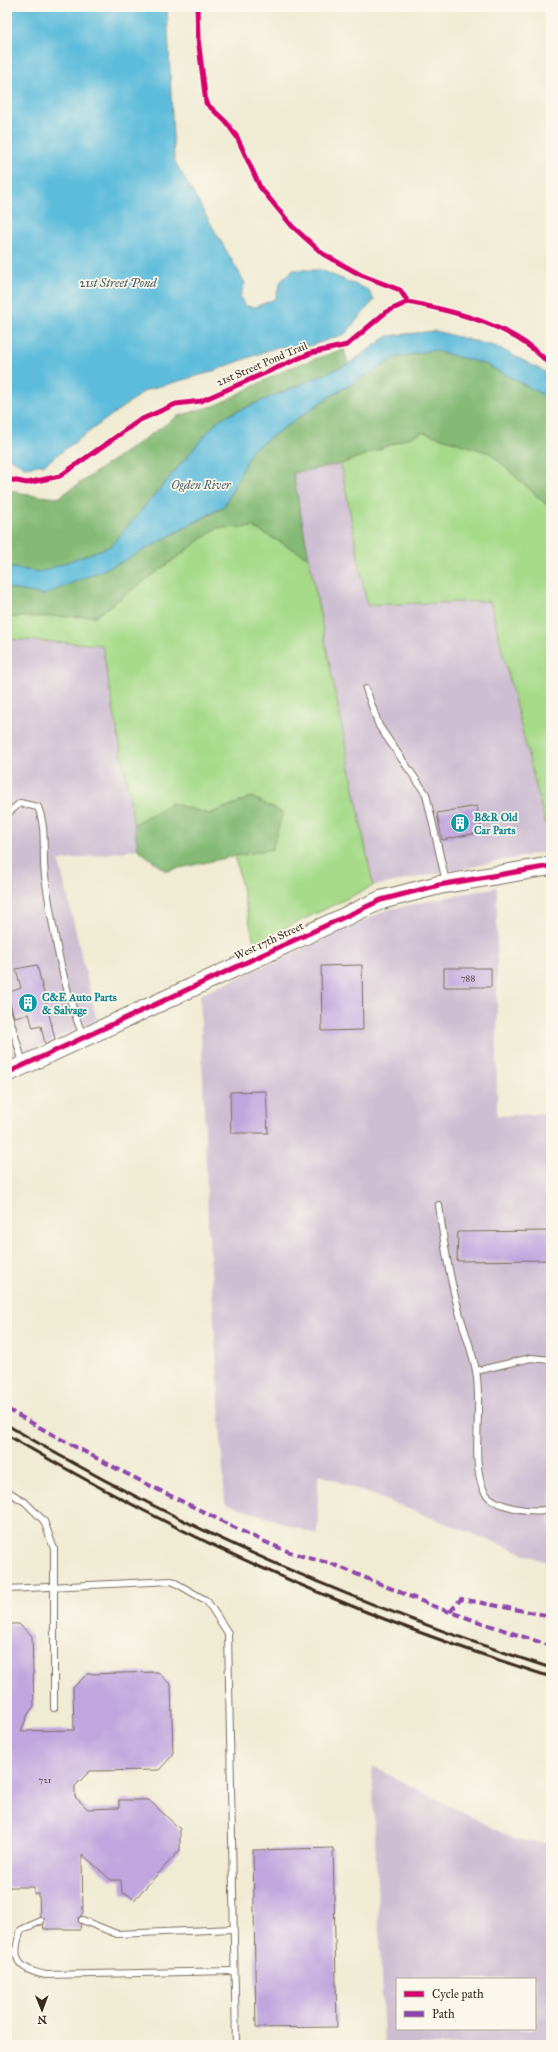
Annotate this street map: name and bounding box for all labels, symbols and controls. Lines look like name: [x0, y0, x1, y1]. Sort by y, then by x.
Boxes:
water label: 21st Street Pond: [79, 276, 157, 290]
street label: 21st Street Pond Trail: [215, 339, 309, 389]
water label: Ogden River: [171, 478, 232, 492]
place label: B&R Old Car Parts: [474, 811, 518, 837]
building icon: B&R Old Car Parts: [449, 812, 471, 834]
street label: West 17th Street: [232, 919, 306, 963]
house number: 788: [461, 972, 475, 983]
place label: C&E Auto Parts & Salvage: [42, 991, 117, 1017]
building icon: C&E Auto Parts & Salvage: [17, 992, 39, 1014]
house number: 721: [39, 1774, 52, 1785]
legend: [396, 1978, 536, 2030]
text: Cycle path: [432, 1987, 484, 2001]
north arrow: [22, 1990, 62, 2030]
text: Path: [432, 2007, 455, 2021]
text: N: [37, 2013, 47, 2026]

